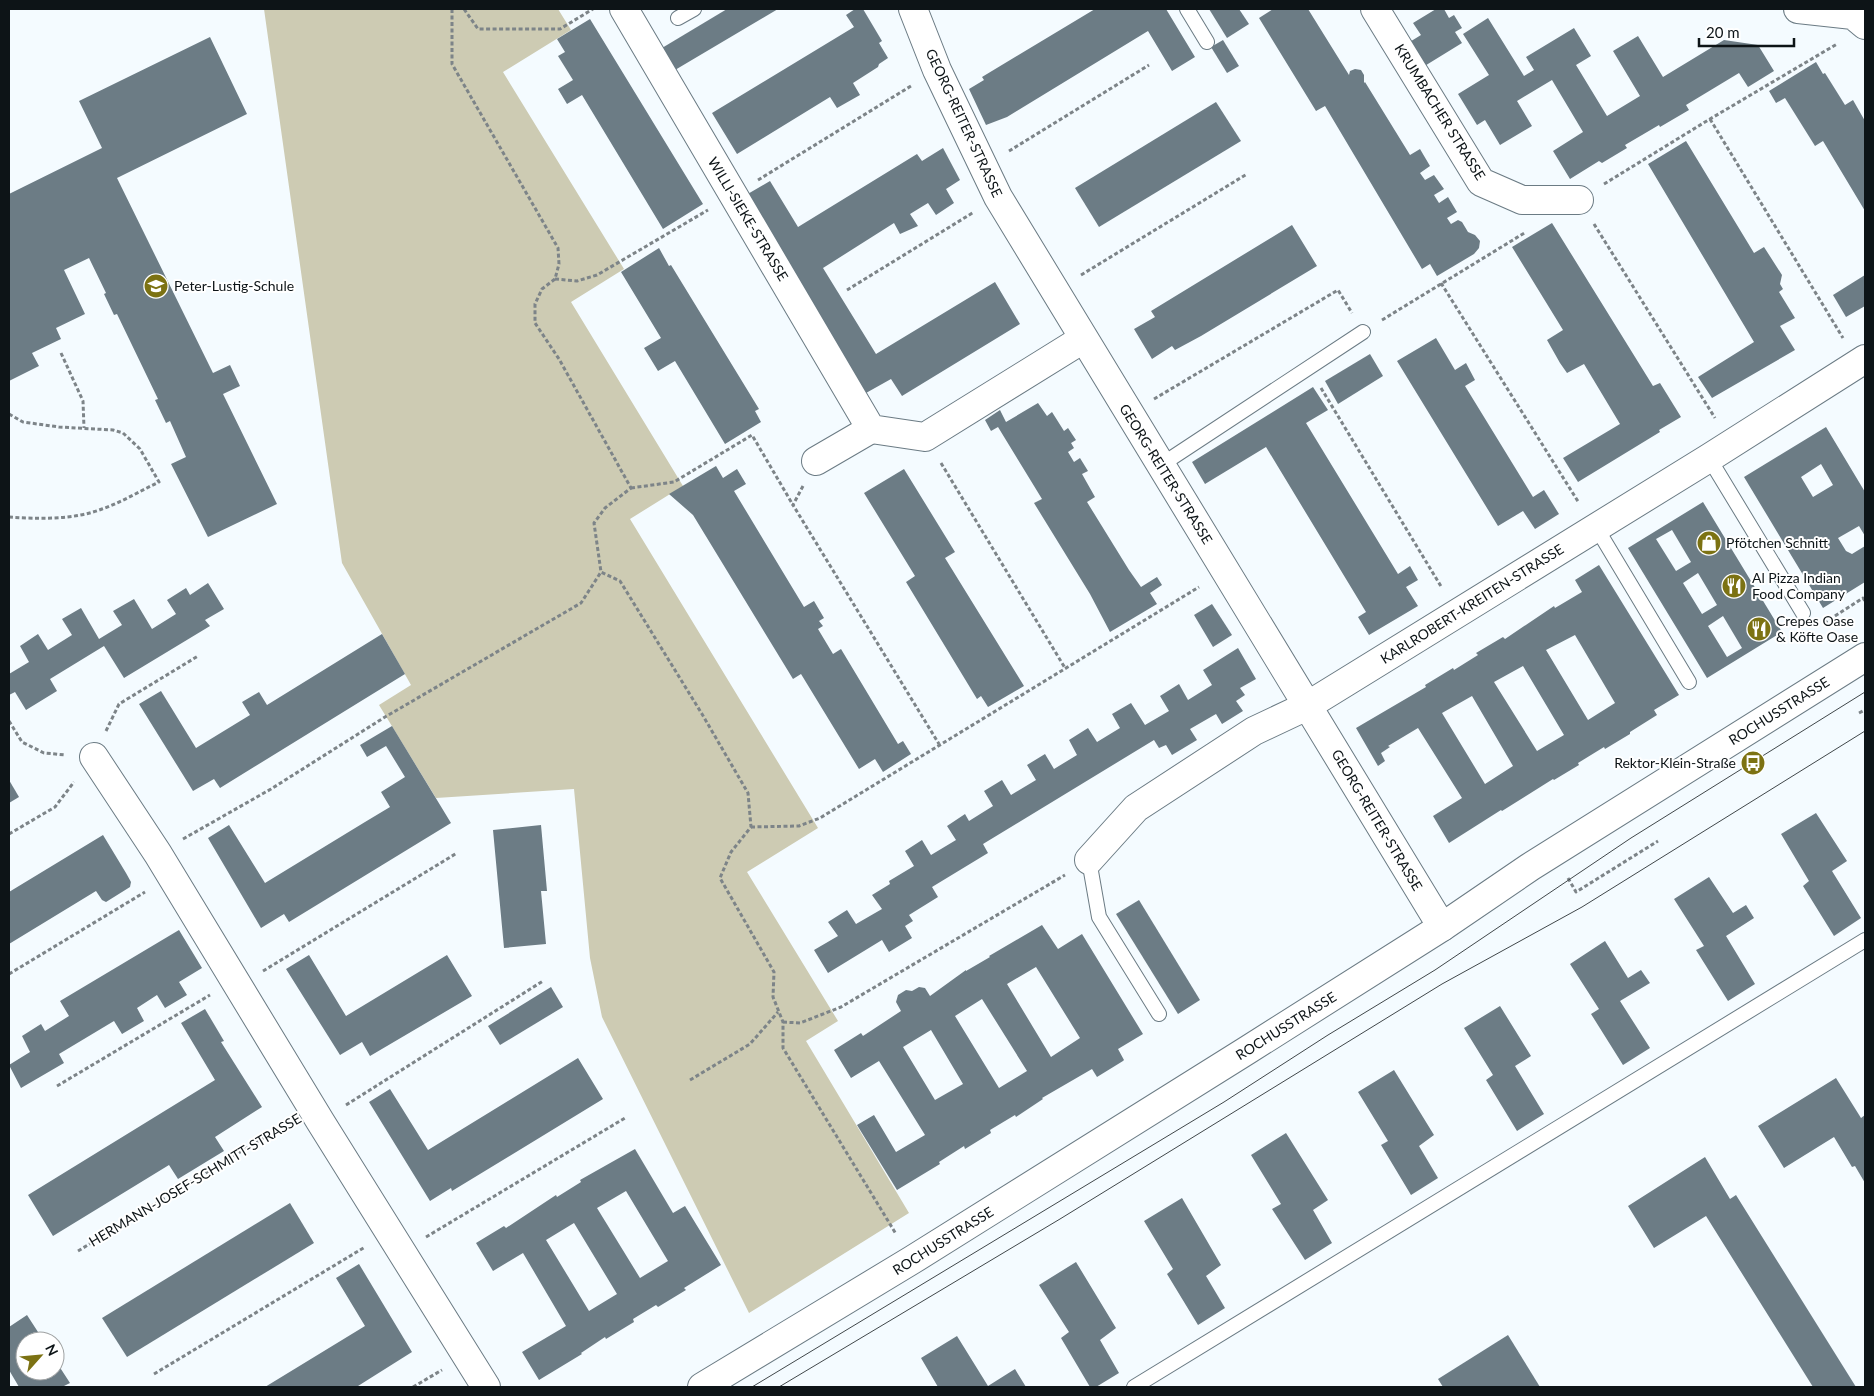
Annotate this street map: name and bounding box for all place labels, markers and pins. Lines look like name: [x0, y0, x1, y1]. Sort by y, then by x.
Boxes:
school or university icon: Peter-Lustig-Schule: [143, 273, 169, 299]
place label: Peter-Lustig-Schule: [174, 277, 294, 294]
shop icon: Pfötchen Schnitt: [1696, 530, 1722, 556]
place label: Pfötchen Schnitt: [1726, 534, 1828, 551]
place label: Al Pizza Indian Food Company: [1752, 569, 1846, 602]
restaurant icon: Al Pizza Indian Food Company: [1721, 573, 1747, 599]
place label: Crepes Oase & Köfte Oase: [1776, 612, 1858, 645]
restaurant icon: Crepes Oase & Köfte Oase: [1746, 616, 1772, 642]
bus stop icon: Rektor-Klein-Straße: [1740, 750, 1766, 776]
place label: Rektor-Klein-Straße: [1614, 754, 1736, 771]

